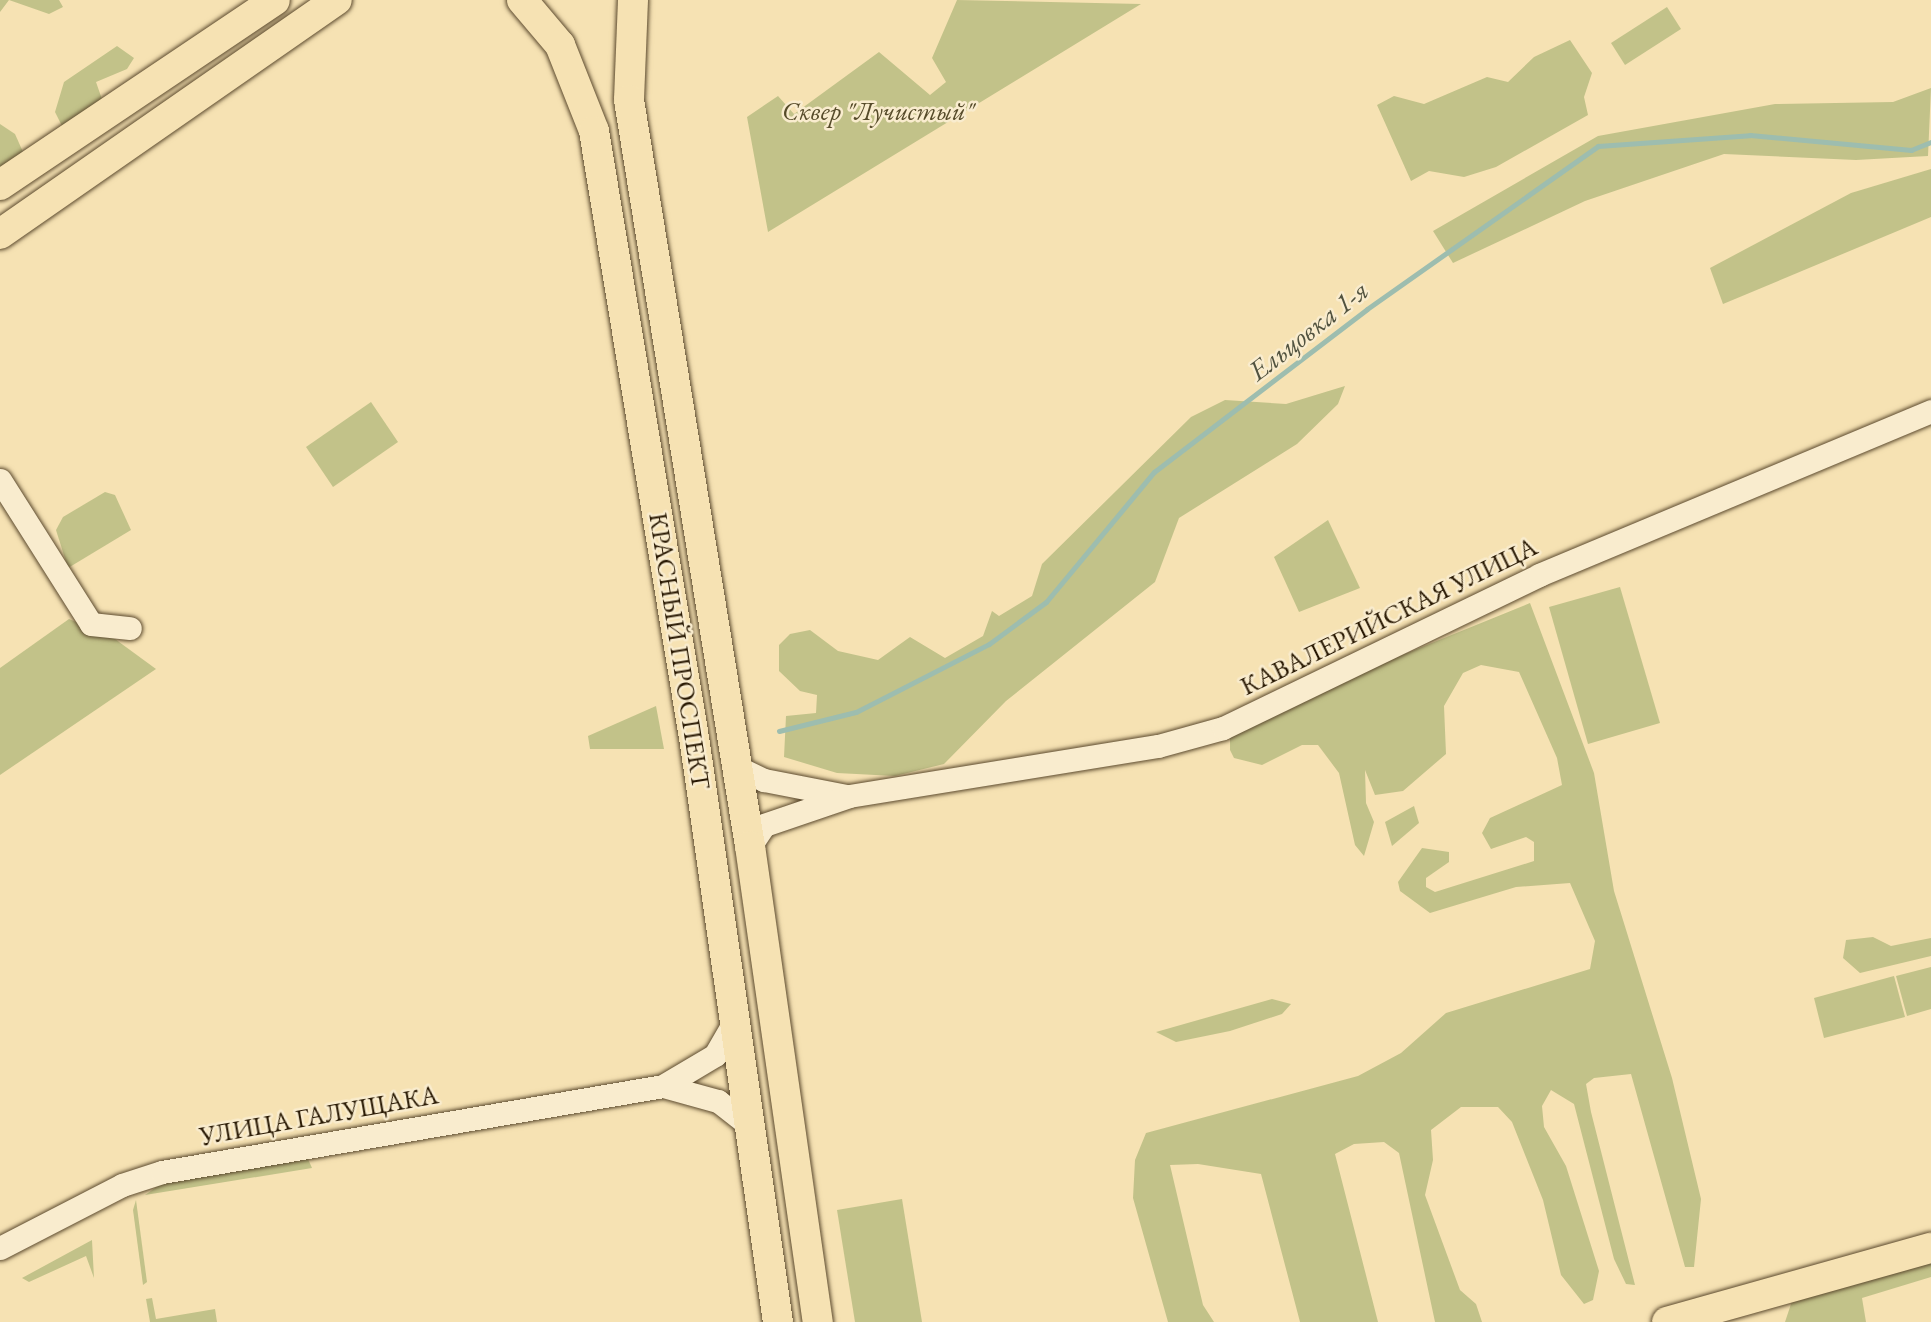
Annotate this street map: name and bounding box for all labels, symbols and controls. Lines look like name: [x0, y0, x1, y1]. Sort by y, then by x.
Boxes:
park label: Сквер "Лучистый": [782, 96, 974, 128]
water label: Ельцовка 1-я: [1241, 273, 1375, 387]
street label: КРАСНЫЙ ПРОСПЕКТ: [642, 510, 716, 792]
street label: КАВАЛЕРИЙСКАЯ УЛИЦА: [1236, 531, 1542, 703]
street label: УЛИЦА ГАЛУЩАКА: [197, 1080, 441, 1152]

